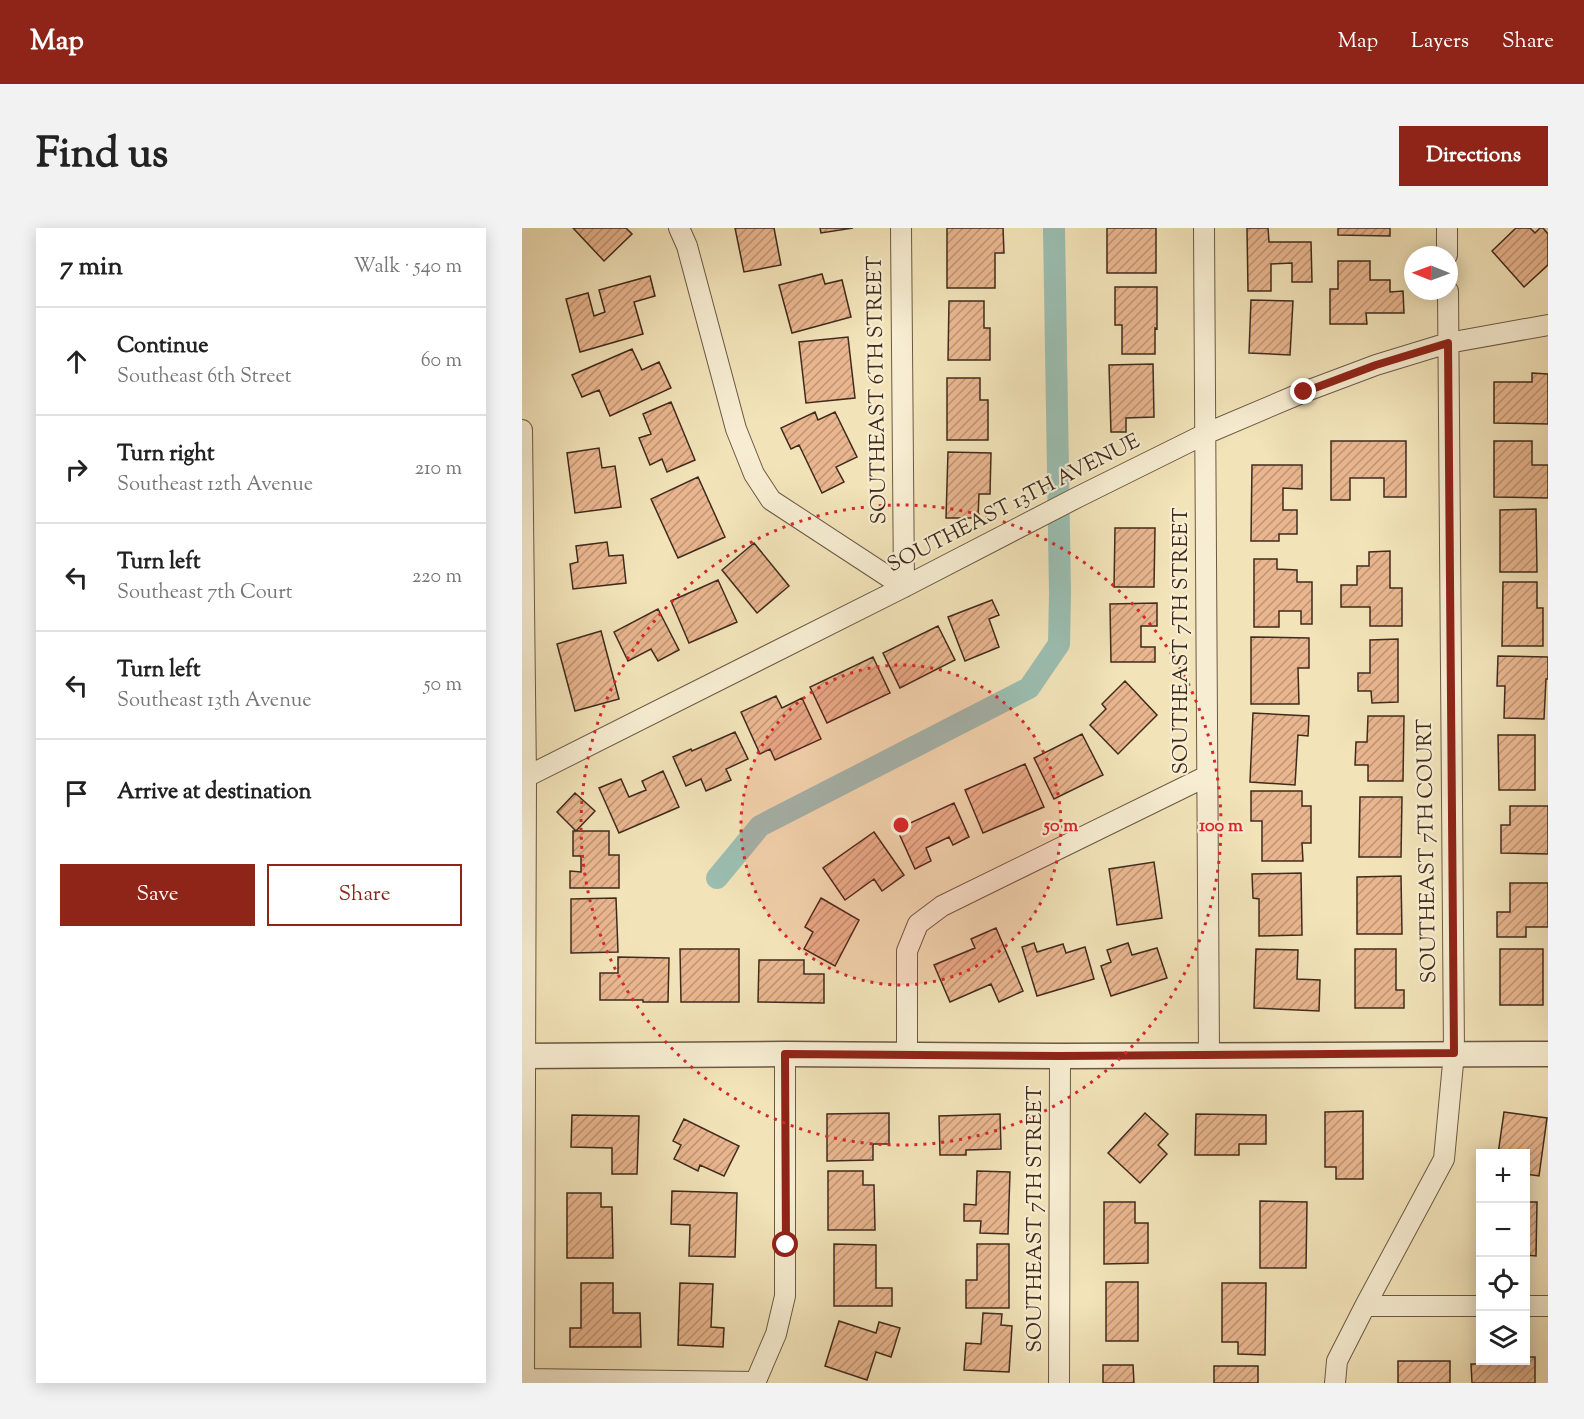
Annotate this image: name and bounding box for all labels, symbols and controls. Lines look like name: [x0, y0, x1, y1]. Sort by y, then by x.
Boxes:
text: Map: [30, 22, 84, 62]
text: Map: [1338, 27, 1378, 57]
text: Layers: [1411, 27, 1469, 57]
text: Share: [1502, 27, 1554, 57]
text: Find us: [36, 126, 168, 186]
button: Directions: [1399, 126, 1548, 186]
north arrow: [1404, 246, 1458, 300]
text: 7 min: [60, 249, 123, 286]
text: Walk · 540 m: [353, 253, 462, 282]
street label: SOUTHEAST 6TH STREET: [861, 255, 895, 525]
text: Continue: [117, 331, 208, 363]
icon: ahead: [60, 345, 93, 378]
text: 60 m: [421, 347, 462, 376]
text: Southeast 6th Street: [117, 363, 292, 392]
route end: [1290, 378, 1316, 404]
street label: SOUTHEAST 13TH AVENUE: [882, 427, 1146, 581]
text: Turn right: [117, 439, 214, 471]
icon: right: [60, 453, 93, 486]
text: 210 m: [415, 455, 462, 484]
text: Southeast 12th Avenue: [117, 471, 313, 500]
street label: SOUTHEAST 7TH STREET: [1167, 507, 1197, 775]
text: Turn left: [117, 547, 200, 579]
icon: left: [60, 561, 93, 594]
text: 220 m: [412, 563, 462, 592]
text: Southeast 7th Court: [117, 579, 292, 608]
text: Turn left: [117, 655, 200, 687]
icon: left: [60, 669, 93, 702]
text: 50 m: [424, 671, 462, 700]
text: Southeast 13th Avenue: [117, 687, 312, 716]
street label: SOUTHEAST 7TH COURT: [1411, 718, 1445, 984]
icon: arrive: [60, 777, 93, 810]
text: Arrive at destination: [117, 777, 312, 809]
text: 50 m: [1042, 814, 1078, 840]
text: 100 m: [1199, 814, 1243, 840]
centre of rings: [891, 815, 911, 835]
button: Save: [60, 864, 255, 926]
button: Share: [267, 864, 462, 926]
street label: SOUTHEAST 7TH STREET: [1021, 1085, 1051, 1353]
map controls: [1476, 1149, 1530, 1365]
button: +: [1476, 1149, 1530, 1203]
button: −: [1476, 1203, 1530, 1257]
route start: [772, 1231, 798, 1257]
button: locate: [1476, 1257, 1530, 1311]
button: layers: [1476, 1311, 1530, 1365]

